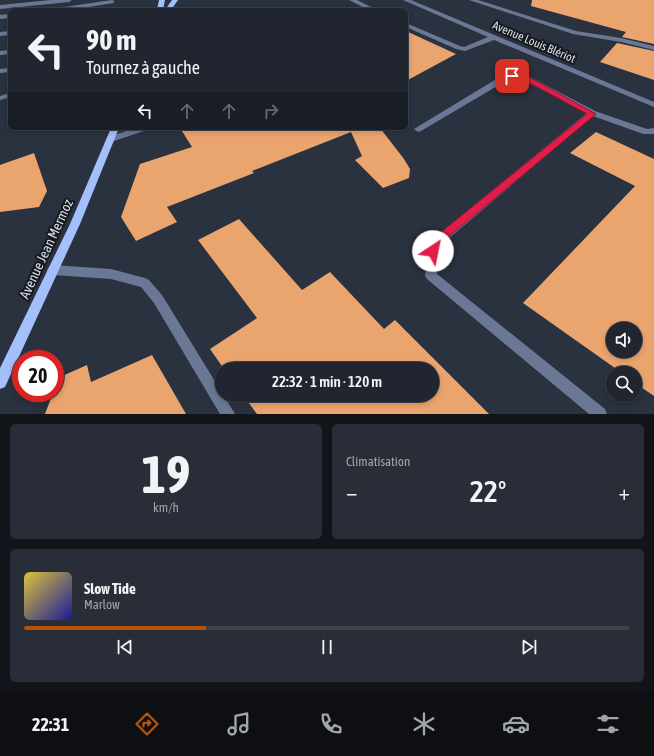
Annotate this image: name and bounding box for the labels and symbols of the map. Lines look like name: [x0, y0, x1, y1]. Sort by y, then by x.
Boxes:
street label: Avenue Louis Blériot: [490, 18, 578, 66]
pin: [495, 59, 529, 93]
street label: Avenue Jean Mermoz: [16, 197, 76, 301]
position arrow: [412, 230, 454, 272]
speed limit sign: 20: [12, 350, 64, 402]

